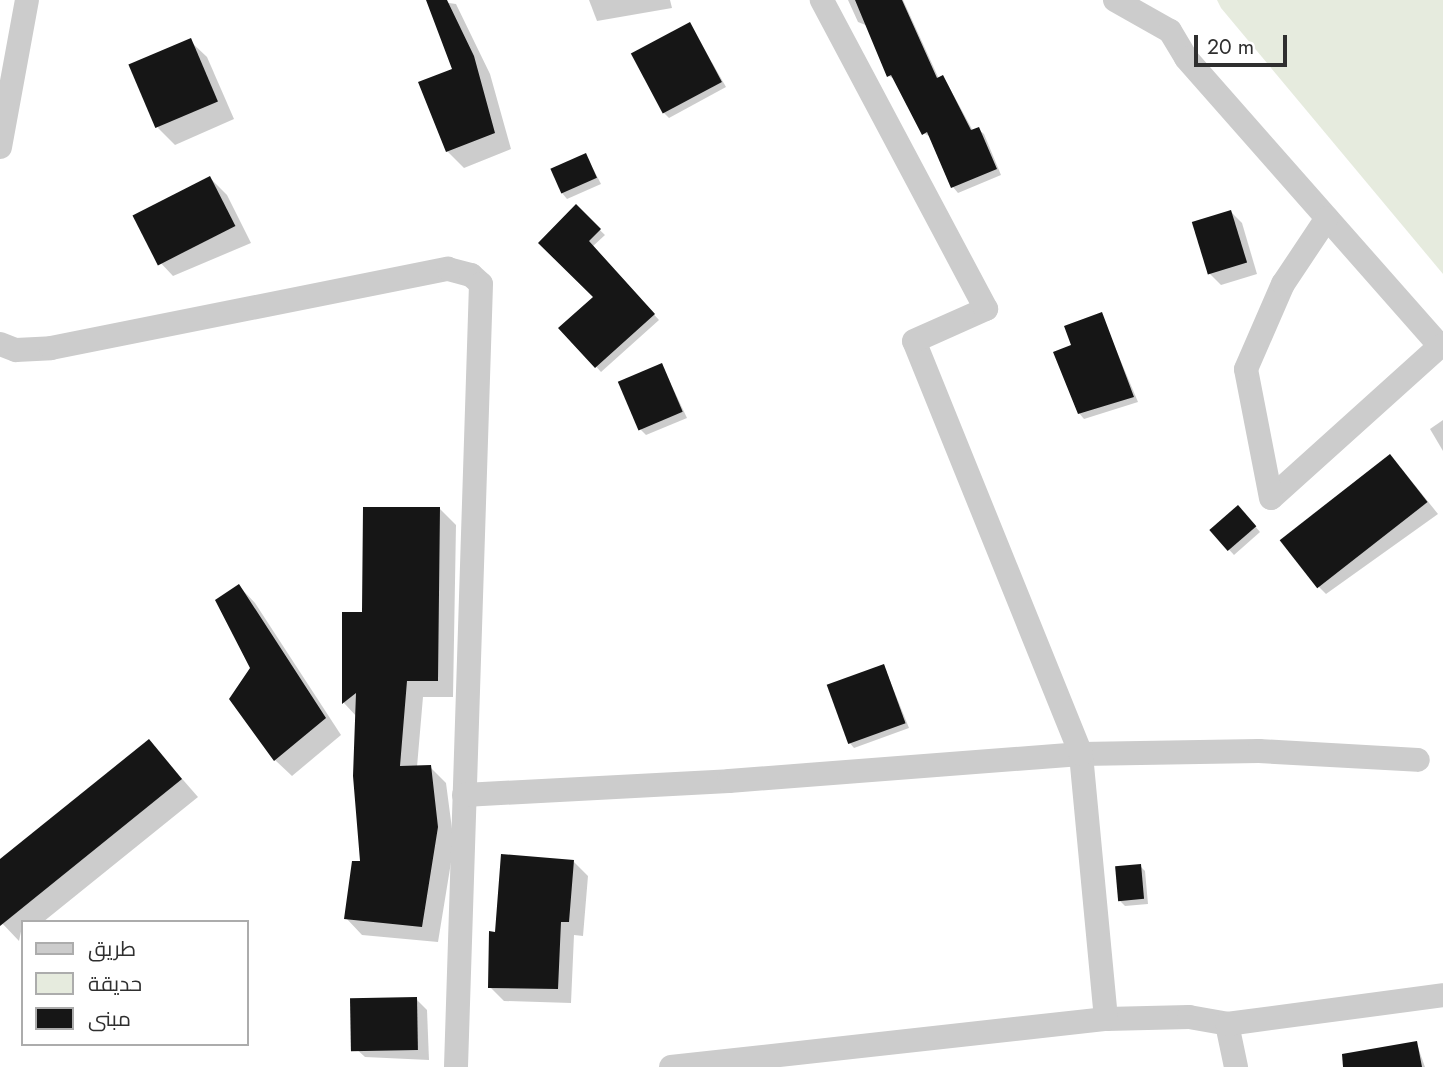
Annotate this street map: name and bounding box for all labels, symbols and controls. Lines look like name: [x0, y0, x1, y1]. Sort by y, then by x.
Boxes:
scale bar: [1198, 21, 1291, 65]
text: 20 m: [1207, 32, 1254, 62]
legend: [21, 920, 248, 1046]
text: طريق: [88, 934, 136, 964]
text: حديقة: [88, 969, 142, 999]
text: مبنى: [88, 1004, 131, 1034]

